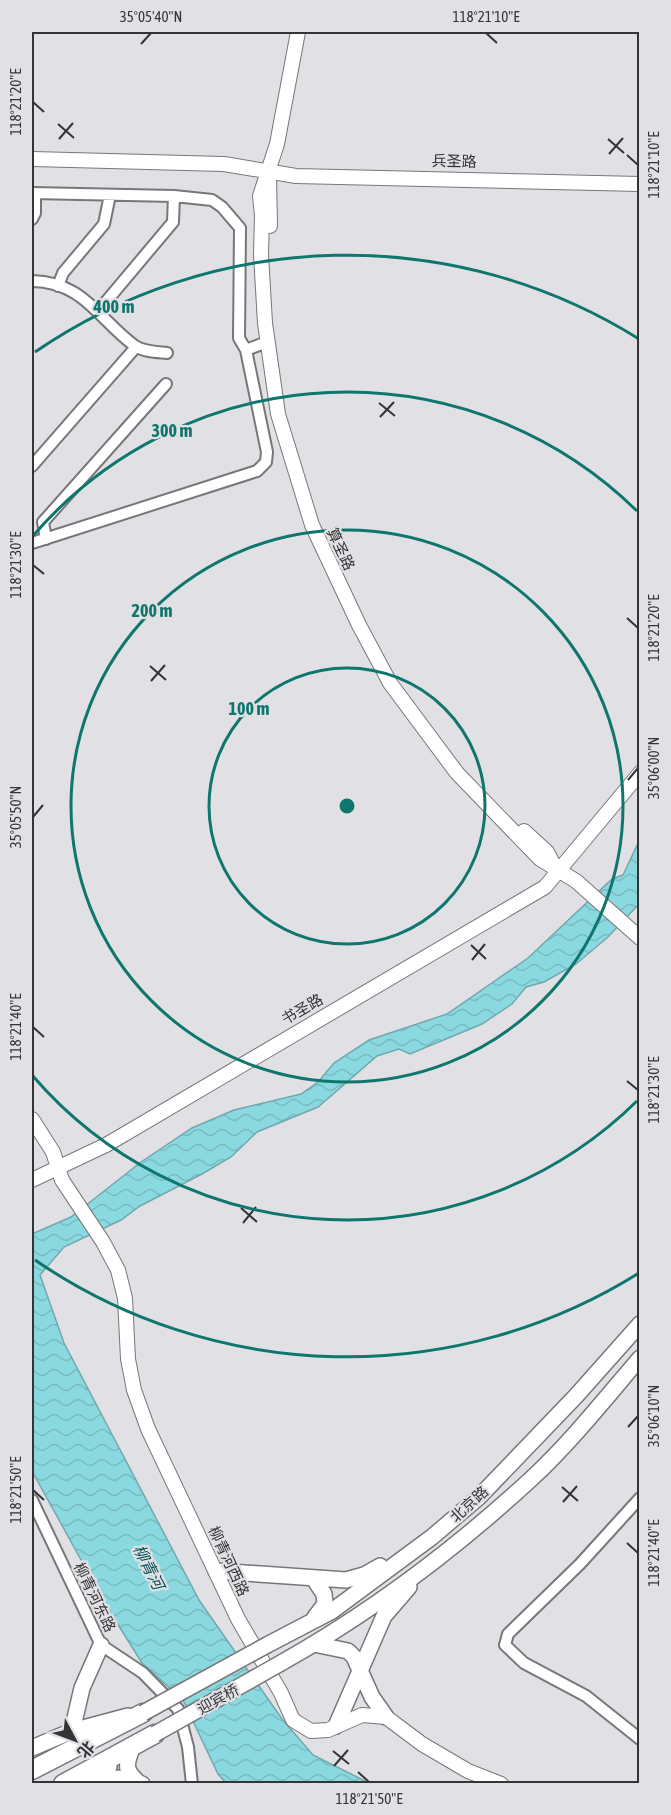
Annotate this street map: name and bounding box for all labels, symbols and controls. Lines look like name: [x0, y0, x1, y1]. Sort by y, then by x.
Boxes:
text: 35°05'40"N: [120, 8, 182, 25]
text: 118°21'10"E: [452, 8, 520, 25]
text: 118°21'20"E: [7, 68, 24, 136]
text: 118°21'10"E: [645, 131, 662, 199]
street label: 兵圣路: [431, 152, 477, 170]
text: 400 m: [93, 296, 134, 317]
text: 300 m: [152, 420, 192, 441]
street label: 算圣路: [324, 525, 358, 573]
text: 118°21'30"E: [7, 531, 24, 599]
text: 118°21'20"E: [645, 594, 662, 662]
text: 200 m: [132, 600, 172, 621]
text: 100 m: [229, 698, 269, 719]
text: 35°06'00"N: [645, 737, 662, 799]
text: 35°05'50"N: [7, 786, 24, 848]
centre of rings: [337, 796, 357, 816]
street label: 书圣路: [278, 990, 326, 1028]
text: 118°21'40"E: [7, 993, 24, 1061]
text: 118°21'30"E: [645, 1056, 662, 1124]
text: 35°06'10"N: [645, 1385, 662, 1447]
text: 118°21'50"E: [7, 1456, 24, 1524]
street label: 北京路: [447, 1483, 491, 1525]
text: 118°21'40"E: [645, 1519, 662, 1587]
street label: 柳青河西路: [205, 1523, 253, 1599]
water label: 柳青河: [130, 1542, 169, 1595]
street label: 柳青河东路: [71, 1560, 119, 1634]
street label: 迎宾桥: [194, 1681, 242, 1717]
north arrow: [45, 1710, 105, 1770]
text: 北: [74, 1738, 98, 1762]
text: 118°21'50"E: [335, 1790, 403, 1807]

